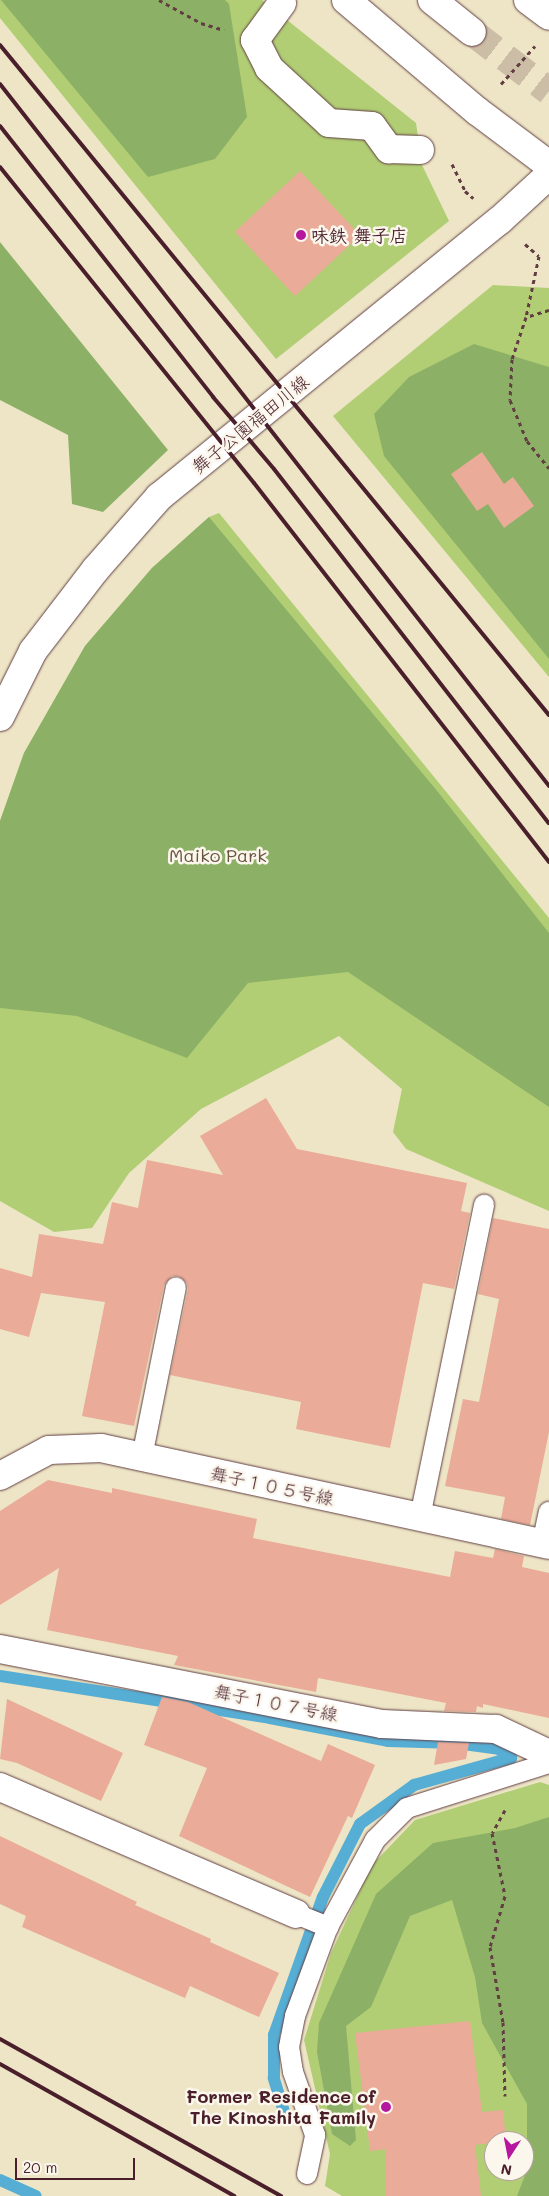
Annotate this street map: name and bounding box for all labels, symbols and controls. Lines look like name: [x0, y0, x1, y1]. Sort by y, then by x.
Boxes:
place label: 味鉄 舞子店: [311, 224, 407, 246]
marker: 味鉄 舞子店: [295, 229, 307, 241]
street label: 舞子公園福田川線: [187, 370, 313, 478]
park label: Maiko Park: [169, 844, 267, 866]
street label: 舞子１０５号線: [208, 1462, 336, 1510]
street label: 舞子１０７号線: [212, 1680, 340, 1726]
place label: Former Residence of The Kinoshita Family: [186, 2086, 376, 2128]
marker: Former Residence of The Kinoshita Family: [380, 2101, 392, 2113]
north arrow: [484, 2131, 534, 2181]
scale bar: [18, 2148, 138, 2180]
text: 20 m: [23, 2157, 57, 2177]
text: N: [499, 2160, 513, 2181]

